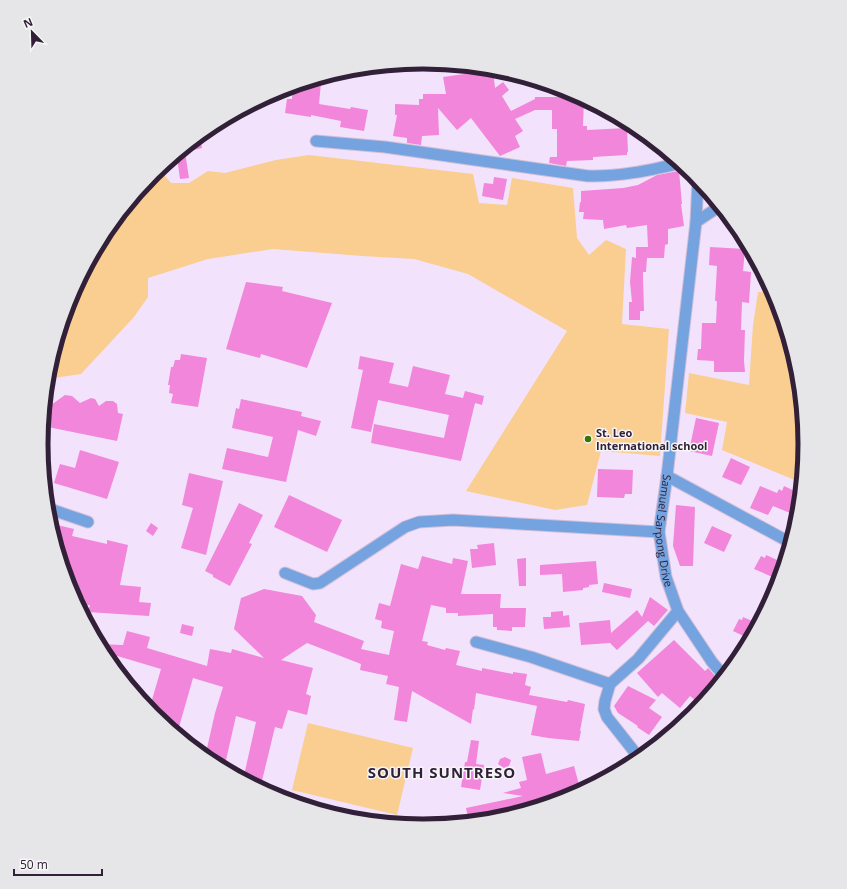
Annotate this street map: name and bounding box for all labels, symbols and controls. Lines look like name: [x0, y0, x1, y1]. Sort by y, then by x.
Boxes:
north arrow: [12, 12, 52, 52]
text: N: [21, 14, 35, 31]
place label: St. Leo International school: [596, 425, 707, 453]
marker: St. Leo International school: [583, 434, 593, 444]
street label: Samuel Sarpong Drive: [652, 474, 677, 589]
district label: SOUTH SUNTRESO: [368, 762, 516, 782]
scale bar: [14, 851, 102, 877]
text: 50 m: [20, 856, 48, 873]

